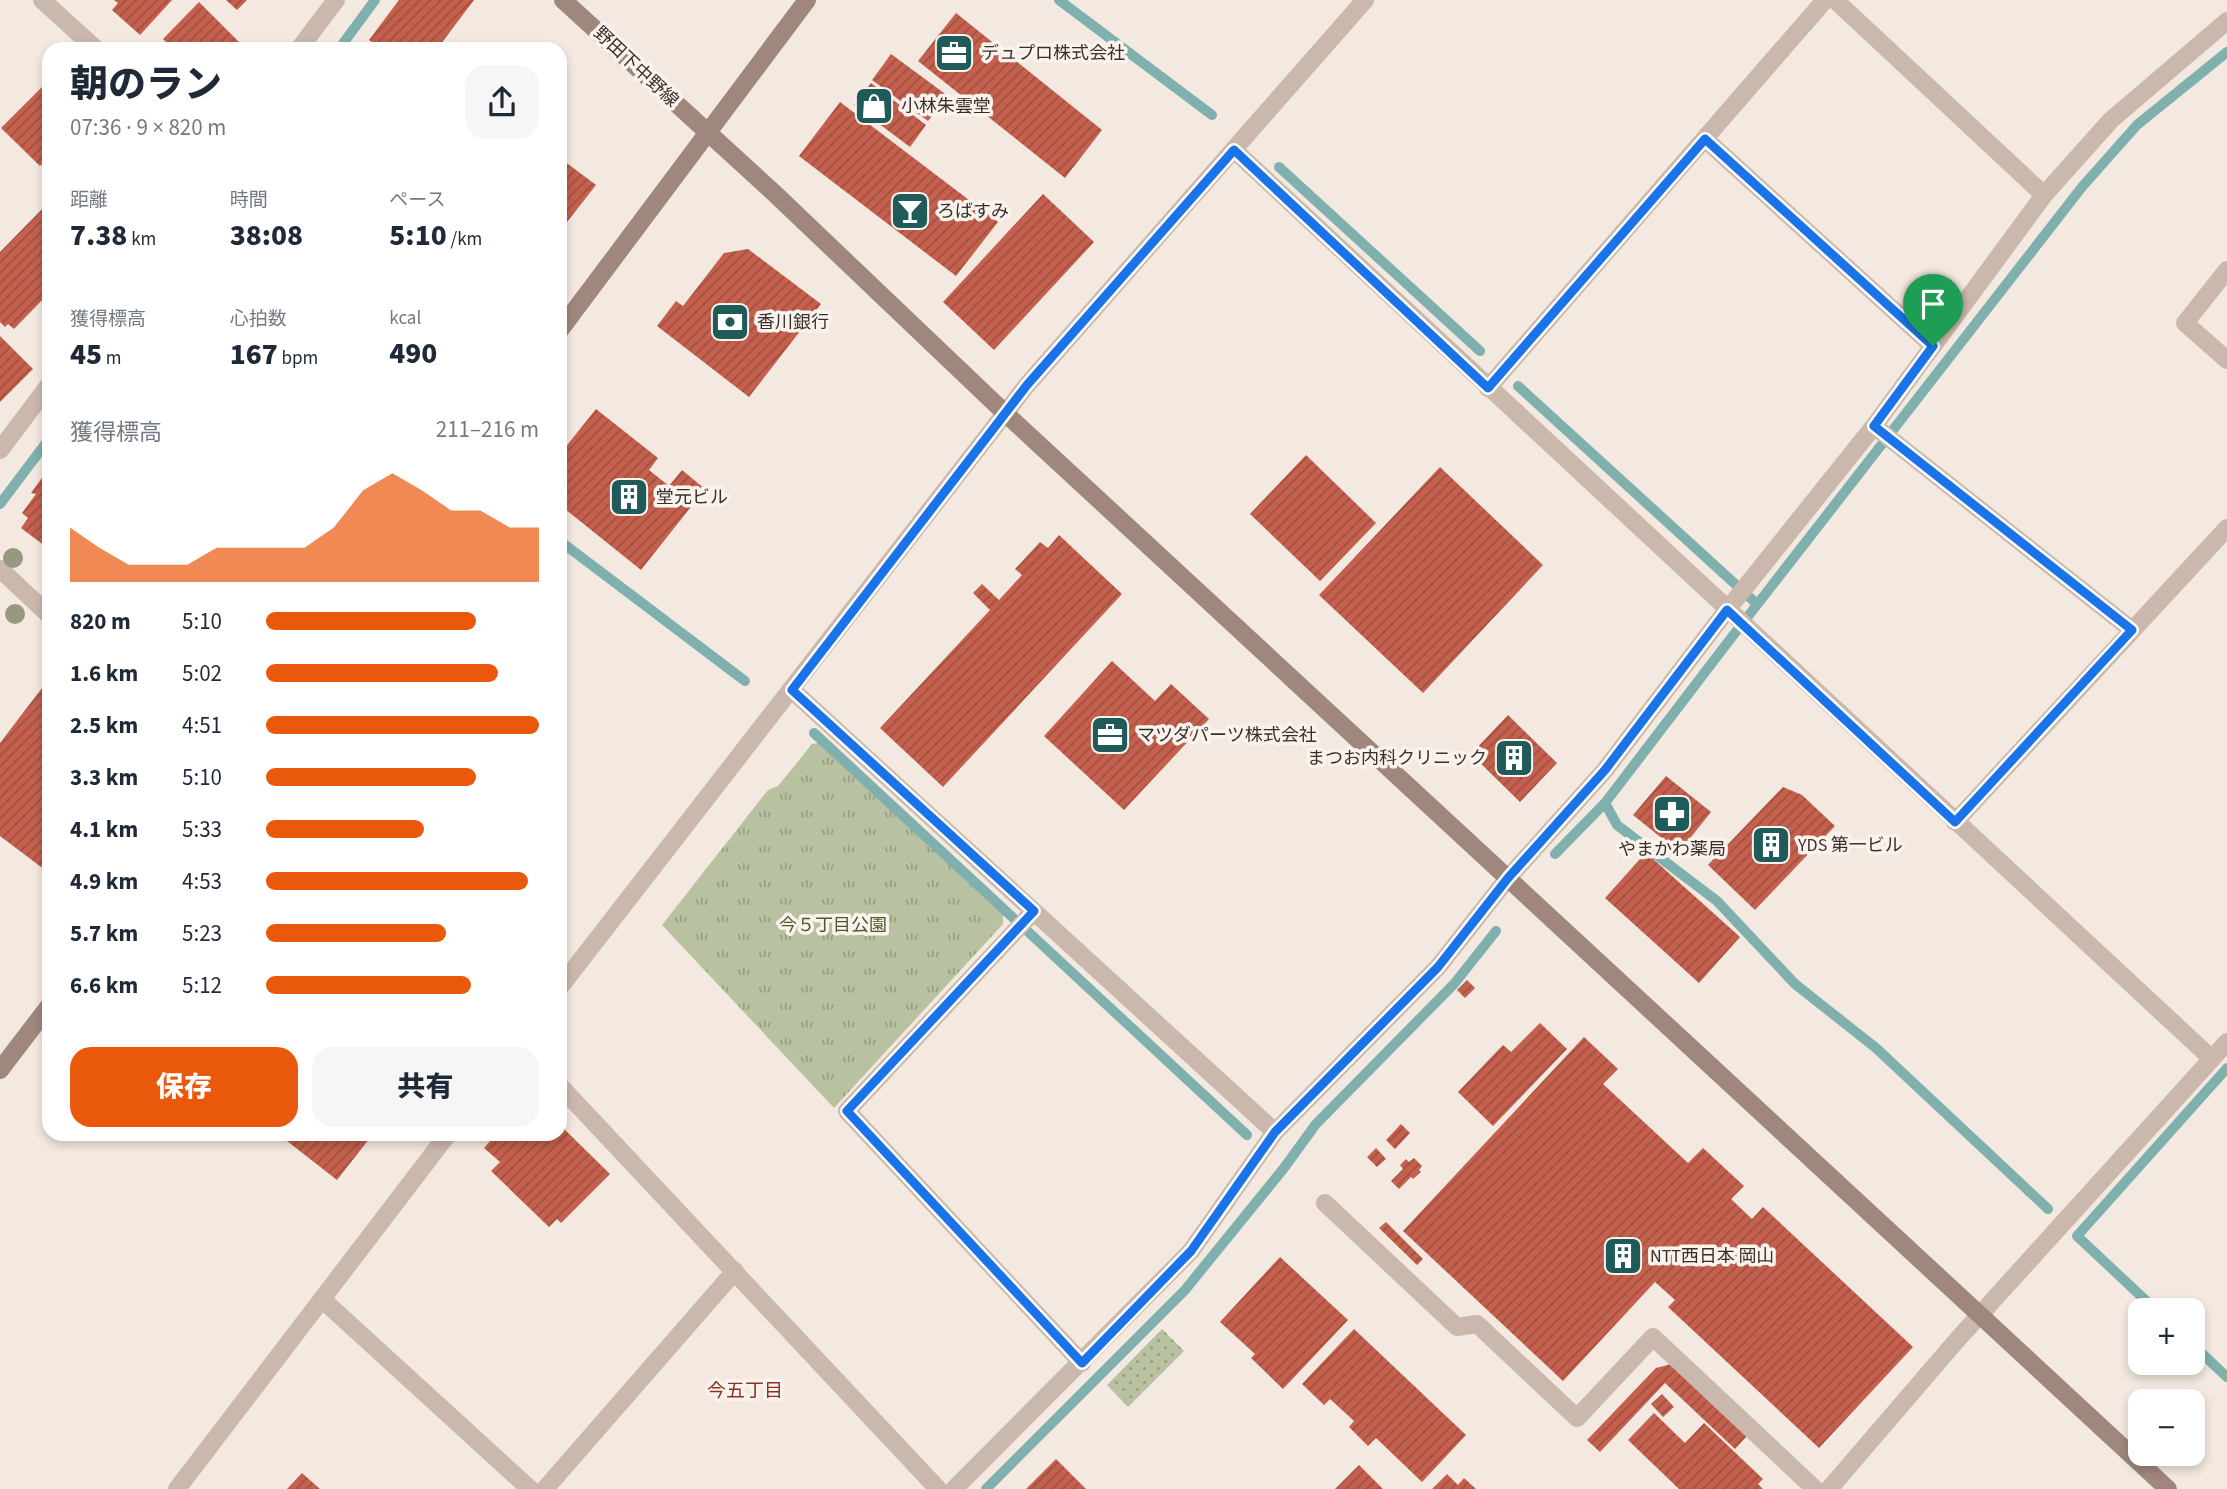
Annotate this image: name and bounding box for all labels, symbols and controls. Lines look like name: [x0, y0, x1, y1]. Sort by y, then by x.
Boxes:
street label: 野田下中野線: [588, 21, 684, 113]
office icon: デュプロ株式会社: [933, 32, 975, 74]
place label: デュプロ株式会社: [981, 41, 1125, 66]
text: 朝のラン: [70, 58, 222, 112]
button: share: [465, 65, 539, 139]
shop icon: 小林朱雲堂: [853, 85, 895, 127]
place label: 小林朱雲堂: [901, 94, 991, 119]
text: 07:36 · 9 × 820 m: [70, 111, 226, 144]
text: 距離: [70, 187, 108, 214]
text: 時間: [230, 187, 268, 214]
text: ペース: [389, 187, 445, 214]
bar icon: ろばすみ: [889, 190, 931, 232]
place label: ろばすみ: [937, 199, 1009, 224]
text: 7.38: [70, 214, 127, 257]
text: 38:08: [230, 214, 303, 257]
text: 5:10: [389, 214, 447, 257]
text: km: [127, 226, 156, 253]
text: /km: [447, 226, 482, 253]
pin: [1903, 274, 1963, 346]
icon: arrive: [1914, 285, 1952, 323]
bank icon: 香川銀行: [709, 301, 751, 343]
text: kcal: [389, 305, 421, 332]
text: 獲得標高: [70, 306, 146, 333]
text: 心拍数: [230, 306, 287, 333]
place label: 香川銀行: [757, 310, 829, 335]
text: 490: [389, 332, 437, 375]
text: 45: [70, 333, 102, 376]
text: 167: [230, 333, 278, 376]
text: m: [102, 345, 122, 372]
text: bpm: [278, 345, 318, 372]
text: 211–216 m: [436, 413, 539, 446]
text: 獲得標高: [70, 416, 162, 449]
building icon: 堂元ビル: [608, 476, 650, 518]
place label: 堂元ビル: [656, 485, 728, 510]
text: 820 m: [70, 605, 131, 638]
text: 5:10: [182, 605, 222, 638]
text: 1.6 km: [70, 657, 138, 690]
text: 5:02: [182, 657, 222, 690]
text: 2.5 km: [70, 709, 138, 742]
text: 4:51: [182, 709, 222, 742]
office icon: マツダパーツ株式会社: [1089, 714, 1131, 756]
place label: マツダパーツ株式会社: [1137, 723, 1317, 748]
building icon: まつお内科クリニック: [1493, 737, 1535, 779]
place label: まつお内科クリニック: [1307, 746, 1487, 771]
text: 3.3 km: [70, 761, 138, 794]
text: 5:10: [182, 761, 222, 794]
pharmacy icon: やまかわ薬局: [1651, 793, 1693, 835]
text: 4.1 km: [70, 813, 138, 846]
text: 5:33: [182, 813, 222, 846]
building icon: YDS 第一ビル: [1750, 824, 1792, 866]
place label: YDS 第一ビル: [1797, 833, 1903, 858]
place label: やまかわ薬局: [1618, 837, 1726, 862]
text: 4.9 km: [70, 865, 138, 898]
text: 4:53: [182, 865, 222, 898]
park label: 今５丁目公園: [779, 913, 887, 938]
text: 5.7 km: [70, 917, 138, 950]
text: 5:23: [182, 917, 222, 950]
text: 6.6 km: [70, 969, 138, 1002]
text: 5:12: [182, 969, 222, 1002]
button: 保存: [70, 1047, 298, 1127]
button: 共有: [312, 1047, 539, 1127]
building icon: NTT西日本 岡山: [1602, 1235, 1644, 1277]
place label: NTT西日本 岡山: [1650, 1244, 1775, 1269]
map controls: [2128, 1298, 2205, 1466]
button: +: [2128, 1298, 2205, 1375]
district label: 今五丁目: [707, 1378, 783, 1405]
button: −: [2128, 1389, 2205, 1466]

